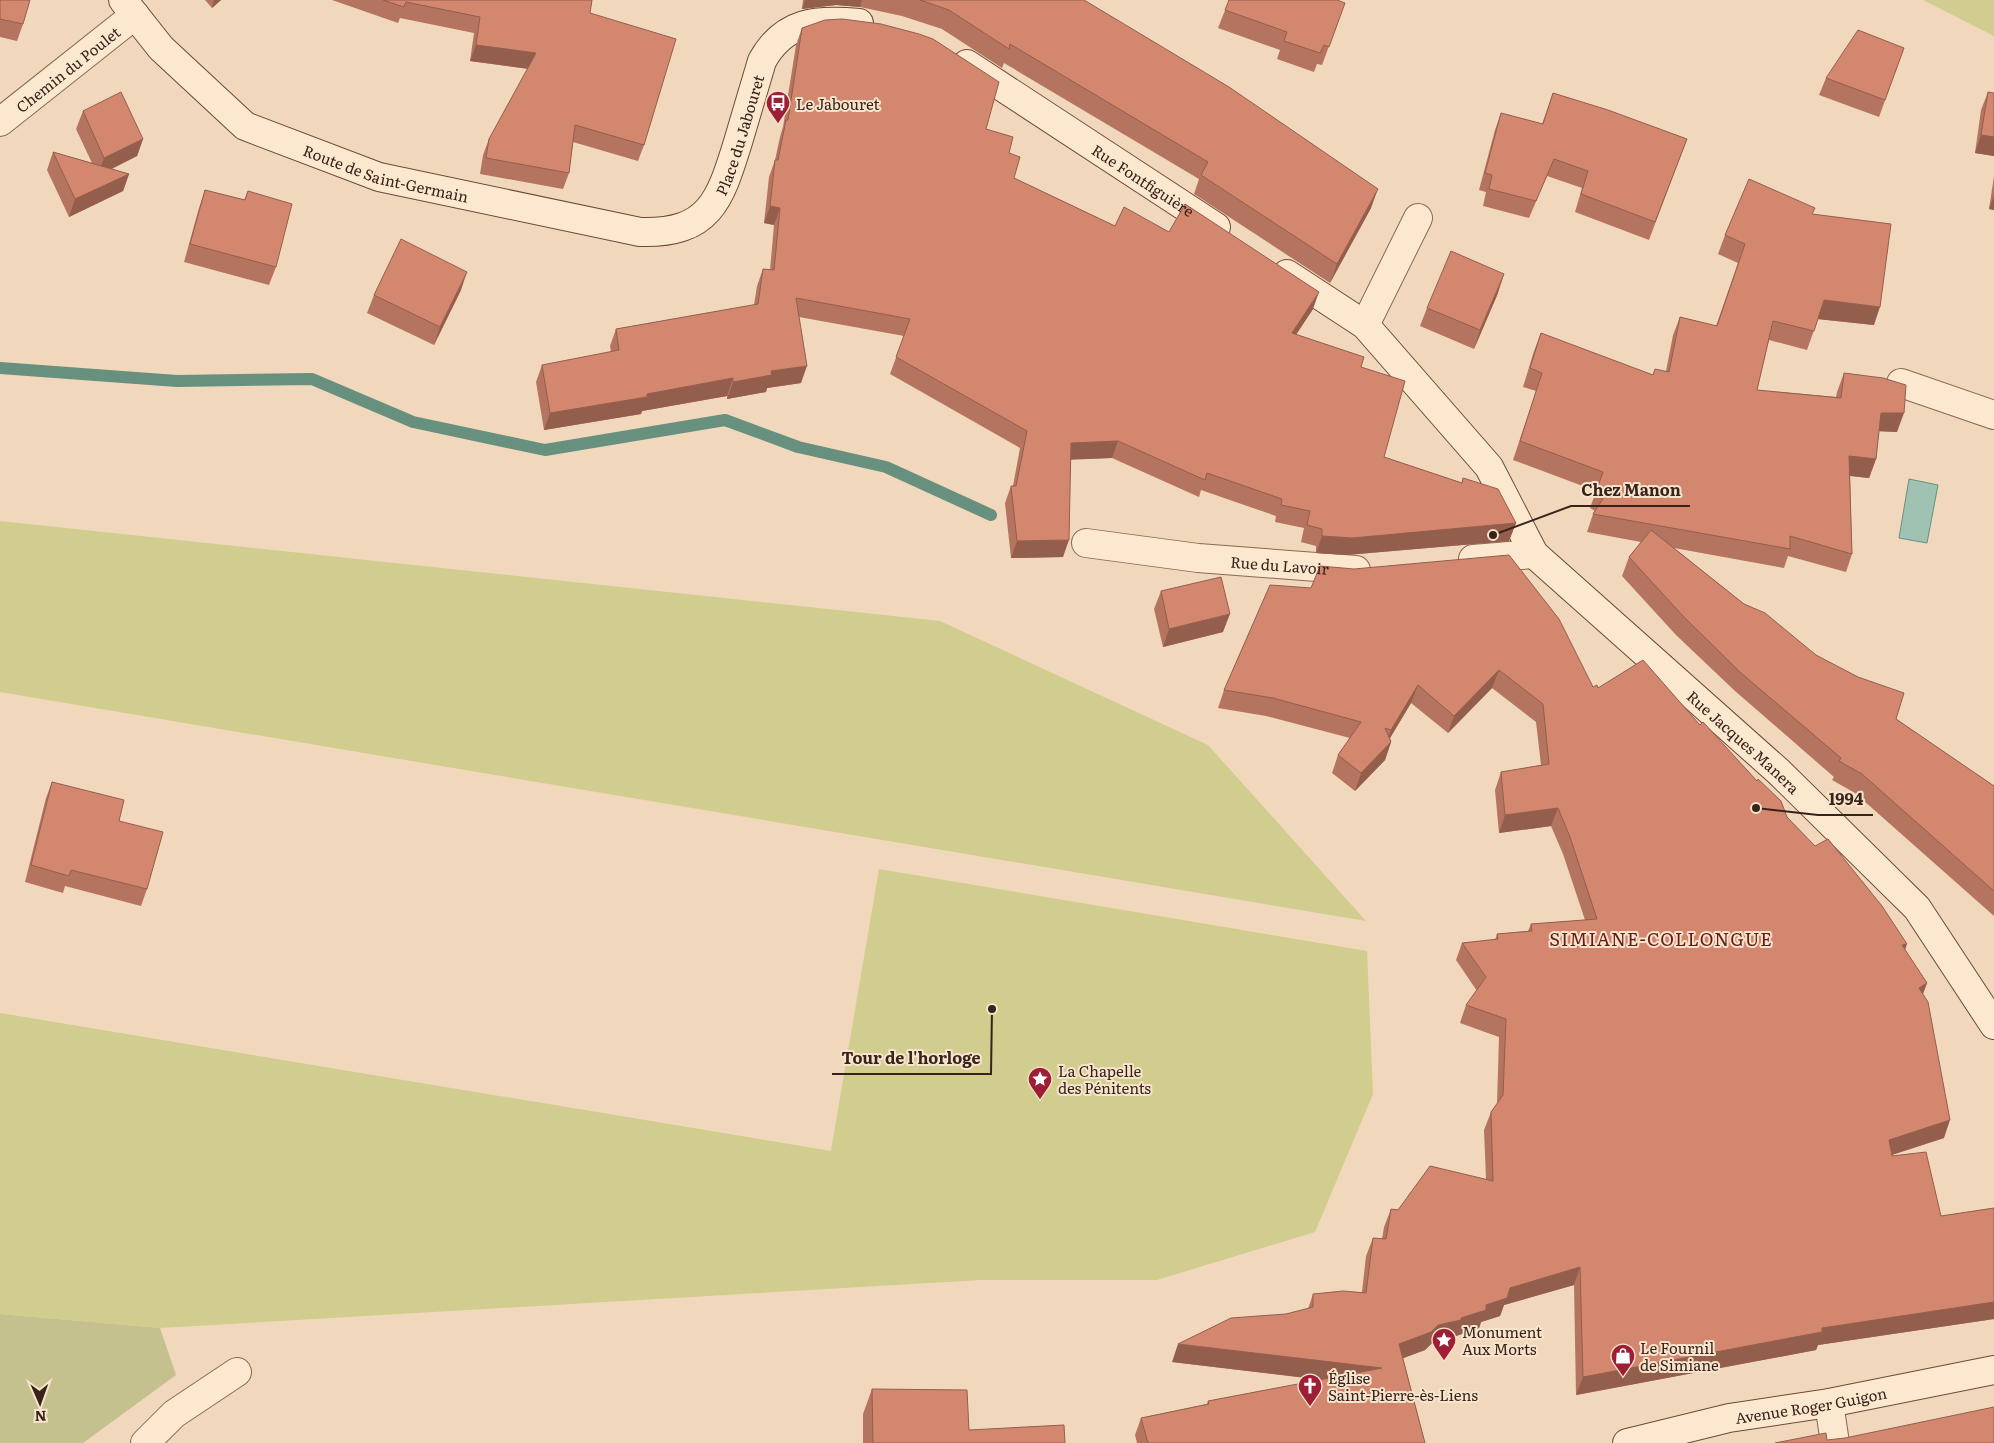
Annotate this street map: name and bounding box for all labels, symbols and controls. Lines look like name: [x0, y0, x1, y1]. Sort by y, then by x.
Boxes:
street label: Chemin du Poulet: [10, 20, 125, 117]
street label: Place du Jabouret: [709, 72, 769, 199]
bus stop icon: Le Jabouret: [765, 90, 791, 124]
place label: Le Jabouret: [796, 92, 880, 115]
street label: Route de Saint-Germain: [300, 138, 471, 207]
street label: Rue Fontfiguière: [1088, 138, 1199, 222]
callout: Chez Manon: [1571, 475, 1690, 506]
text: Chez Manon: [1581, 477, 1681, 501]
street label: Rue du Lavoir: [1230, 549, 1330, 579]
street label: Rue Jacques Manera: [1682, 684, 1806, 799]
callout: 1994: [1818, 784, 1873, 815]
text: 1994: [1829, 786, 1864, 810]
district label: SIMIANE-COLLONGUE: [1549, 925, 1773, 952]
callout: Tour de l'horloge: [832, 1043, 991, 1074]
text: Tour de l'horloge: [841, 1045, 981, 1069]
place label: La Chapelle des Pénitents: [1058, 1059, 1151, 1099]
place icon: La Chapelle des Pénitents: [1027, 1066, 1053, 1100]
place label: Monument Aux Morts: [1462, 1320, 1542, 1360]
place icon: Monument Aux Morts: [1431, 1327, 1457, 1361]
place label: Le Fournil de Simiane: [1640, 1336, 1719, 1376]
shop icon: Le Fournil de Simiane: [1610, 1343, 1636, 1377]
place label: Église Saint-Pierre-ès-Liens: [1328, 1366, 1478, 1406]
church icon: Église Saint-Pierre-ès-Liens: [1297, 1373, 1323, 1407]
north arrow: [15, 1378, 65, 1428]
street label: Avenue Roger Guigon: [1734, 1380, 1889, 1428]
text: N: [34, 1407, 47, 1427]

